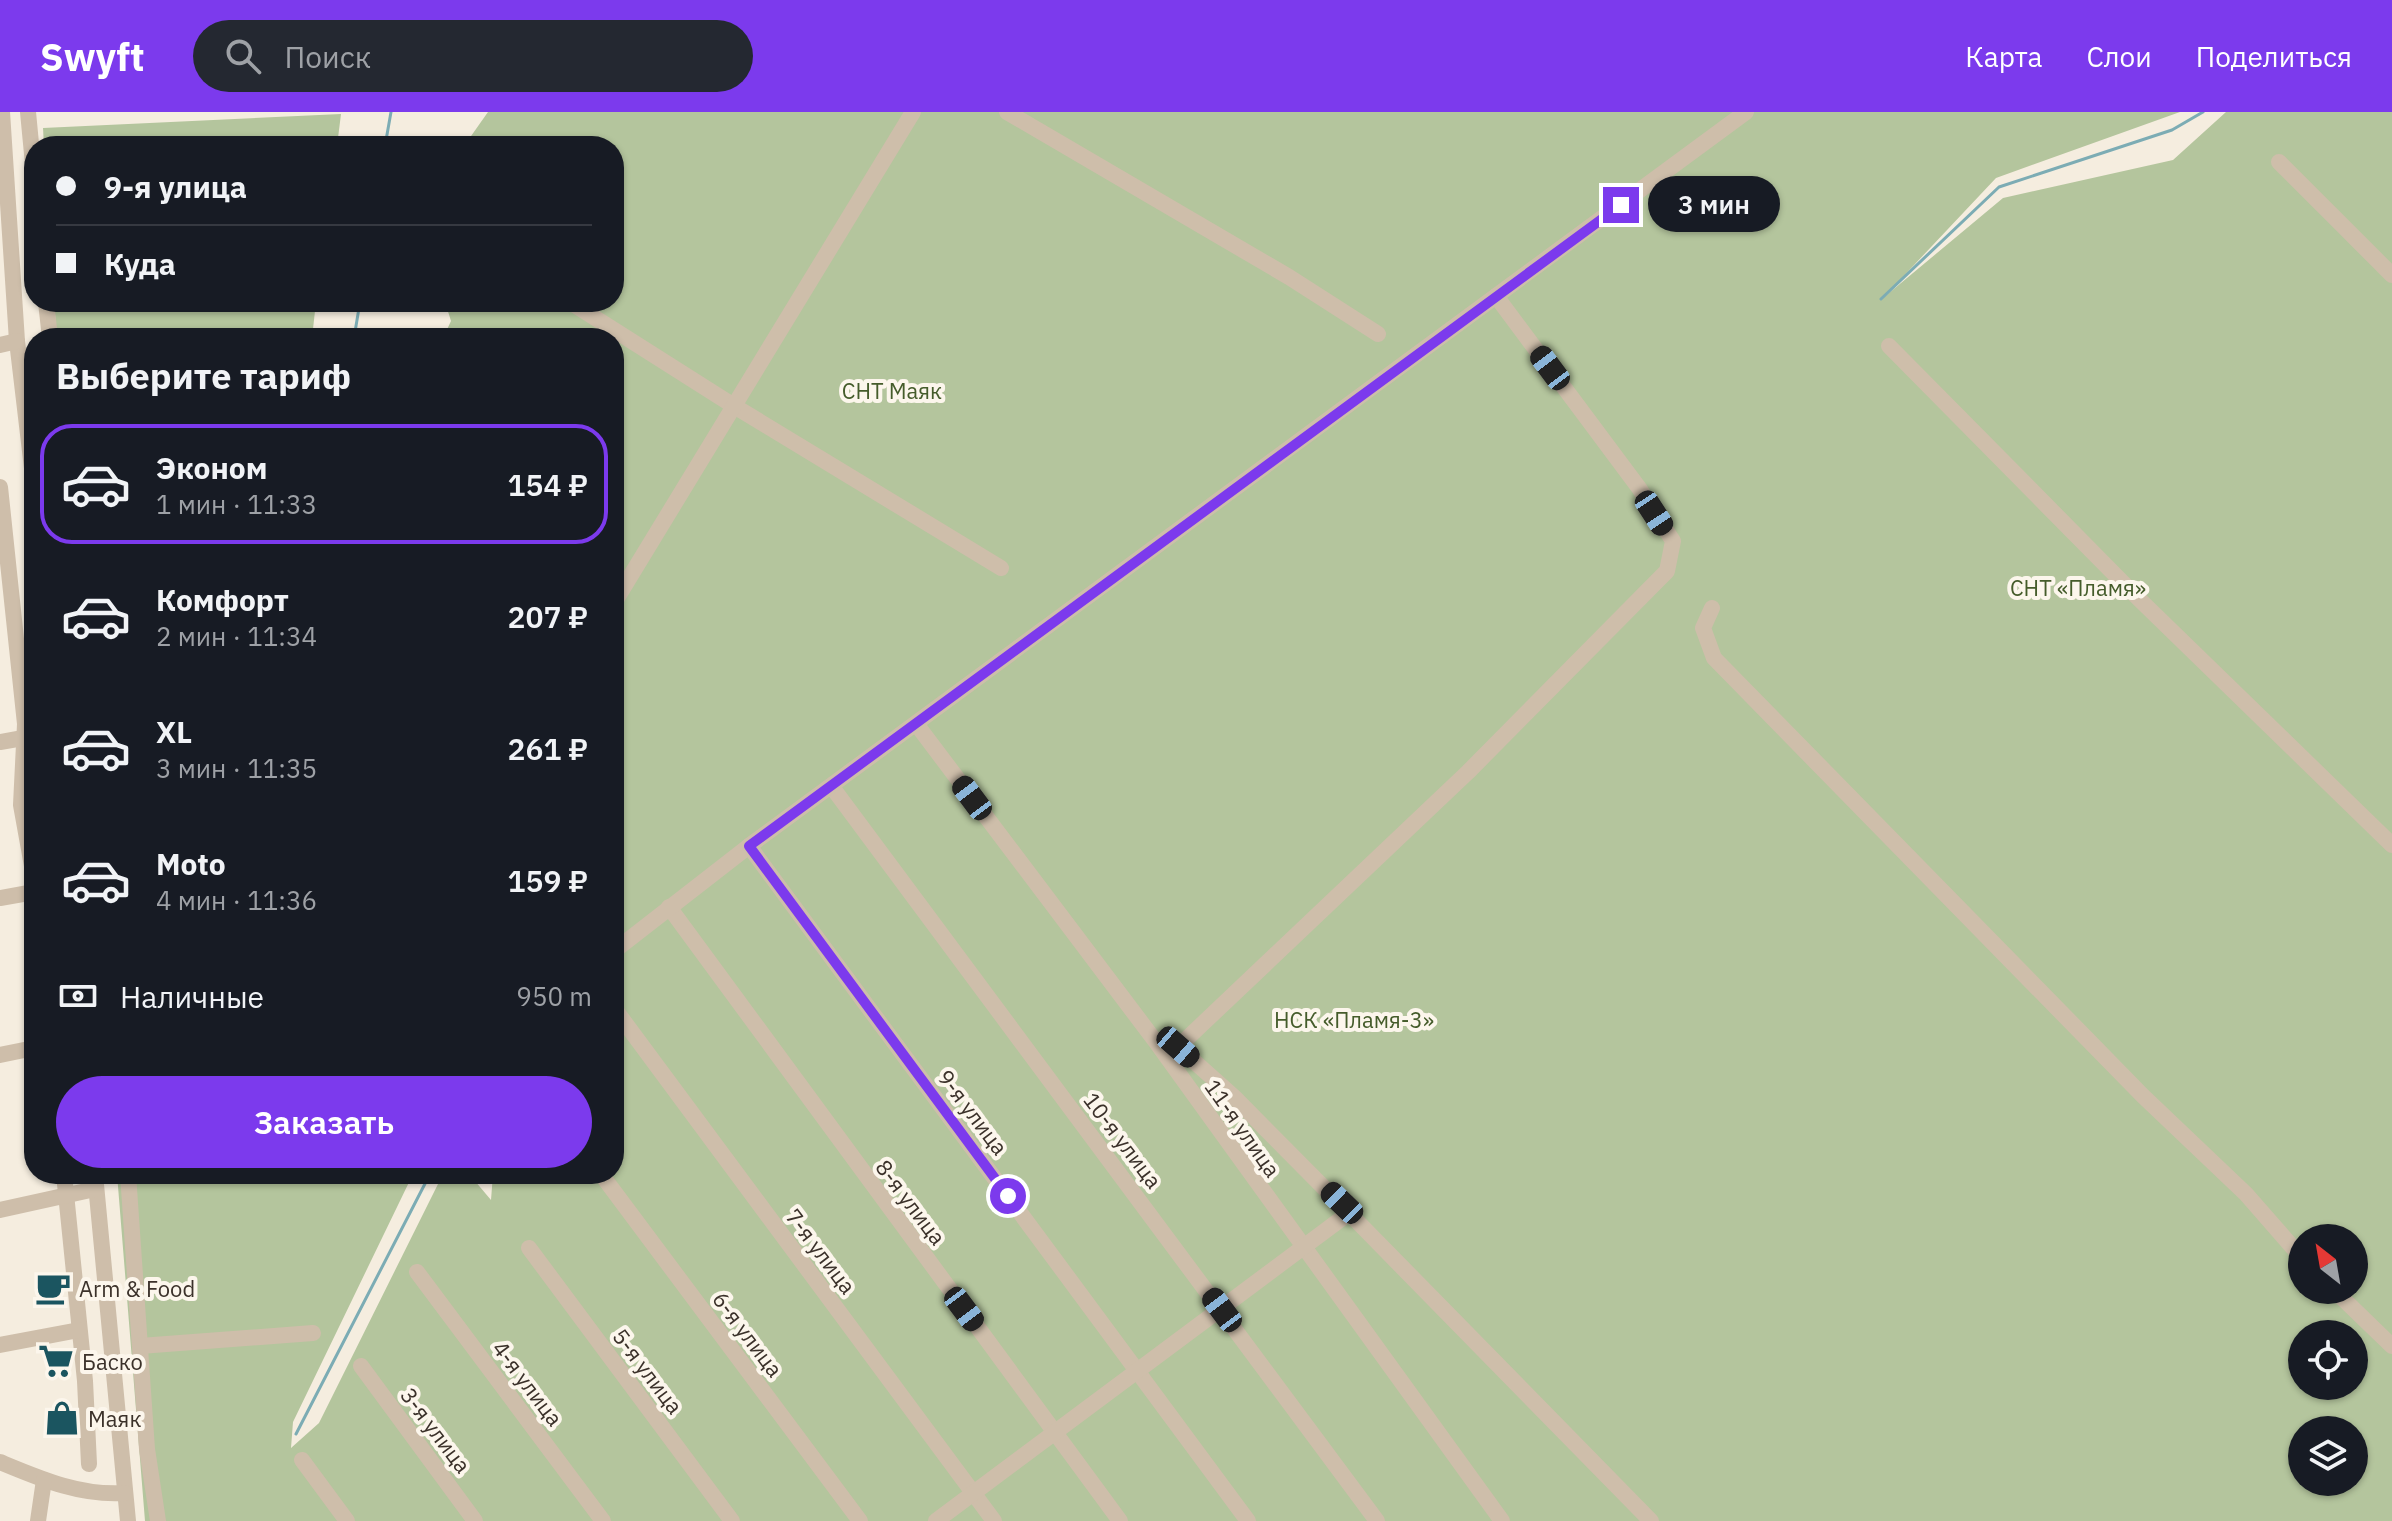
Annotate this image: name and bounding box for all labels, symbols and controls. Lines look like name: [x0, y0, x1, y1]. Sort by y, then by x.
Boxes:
search box: [193, 20, 753, 92]
text: Swyft: [40, 32, 145, 81]
icon: search: [221, 34, 265, 78]
text: Поиск: [285, 37, 371, 76]
text: Карта: [1965, 38, 2042, 75]
text: Слои: [2086, 38, 2152, 75]
text: Поделиться: [2196, 38, 2352, 75]
text: 9-я улица: [104, 167, 247, 206]
callout: 3 мин: [1649, 177, 1781, 233]
route end: [1603, 187, 1639, 223]
text: 3 мин: [1678, 187, 1750, 221]
text: Куда: [104, 244, 176, 283]
car: [1526, 342, 1574, 394]
text: Выберите тариф: [56, 352, 351, 399]
park label: СНТ Маяк: [842, 376, 942, 405]
icon: car: [60, 448, 132, 520]
text: Эконом: [156, 448, 267, 487]
text: 154 ₽: [507, 465, 588, 504]
car: [1631, 486, 1677, 540]
text: 1 мин · 11:33: [156, 487, 317, 521]
park label: СНТ «Пламя»: [2010, 573, 2146, 602]
icon: car: [60, 580, 132, 652]
text: Комфорт: [156, 580, 289, 619]
text: 207 ₽: [507, 597, 588, 636]
text: 2 мин · 11:34: [156, 619, 317, 653]
icon: car: [60, 712, 132, 784]
text: XL: [156, 712, 192, 751]
text: 261 ₽: [507, 729, 588, 768]
text: 3 мин · 11:35: [156, 751, 317, 785]
car: [948, 772, 996, 824]
icon: car: [60, 844, 132, 916]
text: Moto: [156, 844, 226, 883]
text: 159 ₽: [507, 861, 588, 900]
text: 4 мин · 11:36: [156, 883, 317, 917]
icon: cash: [56, 974, 100, 1018]
text: Наличные: [120, 977, 264, 1016]
text: 950 m: [516, 979, 592, 1013]
park label: НСК «Пламя-3»: [1274, 1005, 1434, 1034]
car: [1152, 1022, 1204, 1072]
street label: 9-я улица: [931, 1063, 1015, 1161]
street label: 11-я улица: [1199, 1073, 1287, 1183]
button: Заказать: [56, 1076, 592, 1168]
street label: 10-я улица: [1077, 1086, 1169, 1194]
street label: 8-я улица: [869, 1153, 953, 1251]
route start: [990, 1178, 1026, 1214]
car: [1316, 1178, 1368, 1228]
street label: 7-я улица: [779, 1202, 863, 1300]
north arrow: [2288, 1224, 2368, 1304]
map controls: [2288, 1224, 2368, 1496]
cafe icon: Arm & Food: [34, 1269, 72, 1307]
place label: Arm & Food: [79, 1274, 195, 1303]
car: [940, 1283, 988, 1335]
car: [1198, 1284, 1246, 1336]
street label: 6-я улица: [706, 1285, 790, 1383]
button: locate: [2288, 1320, 2368, 1400]
street label: 5-я улица: [606, 1322, 690, 1420]
street label: 4-я улица: [486, 1334, 570, 1432]
supermarket icon: Баско: [37, 1342, 75, 1380]
place label: Баско: [82, 1347, 143, 1376]
street label: 3-я улица: [394, 1381, 478, 1479]
shop icon: Маяк: [43, 1399, 81, 1437]
place label: Маяк: [88, 1404, 141, 1433]
button: layers: [2288, 1416, 2368, 1496]

